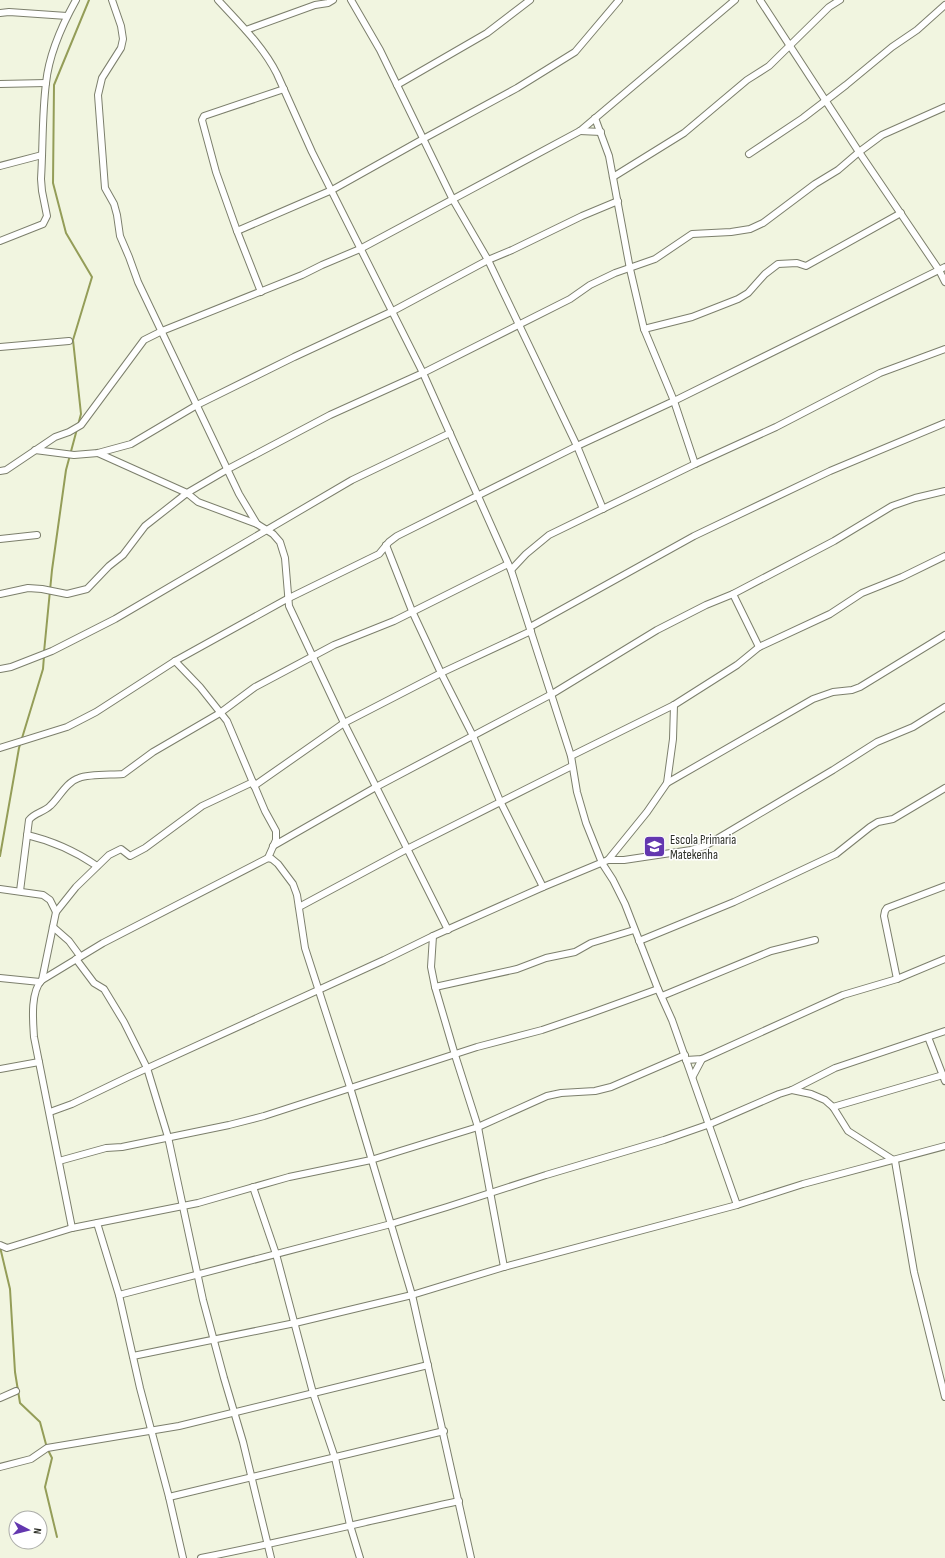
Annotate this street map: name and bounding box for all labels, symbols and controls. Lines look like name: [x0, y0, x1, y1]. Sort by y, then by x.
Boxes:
place label: Escola Primaria Matekenha: [670, 832, 736, 863]
school or university icon: Escola Primaria Matekenha: [641, 833, 667, 859]
north arrow: [8, 1510, 48, 1550]
text: N: [31, 1527, 44, 1535]

